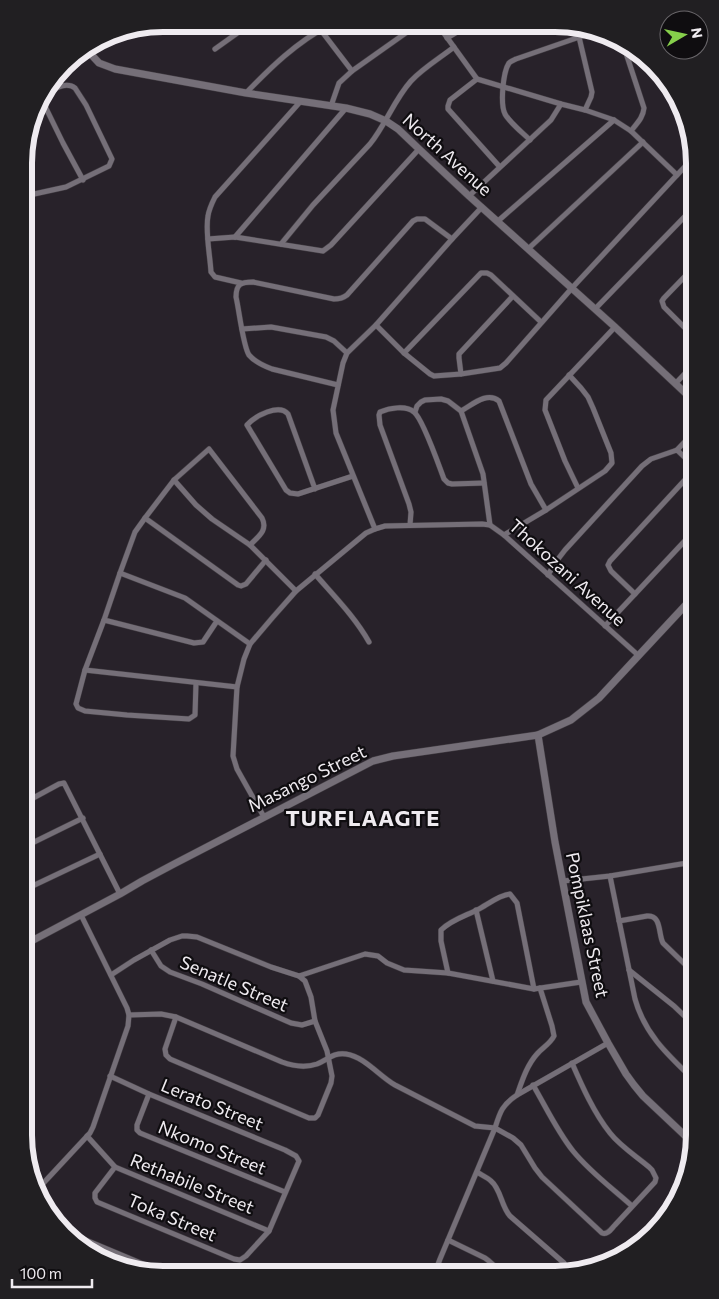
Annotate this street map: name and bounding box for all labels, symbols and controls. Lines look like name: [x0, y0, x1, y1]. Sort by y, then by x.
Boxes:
north arrow: [659, 10, 709, 60]
text: N: [688, 26, 707, 39]
street label: North Avenue: [398, 108, 497, 200]
street label: Thokozani Avenue: [505, 514, 631, 630]
street label: Masango Street: [244, 740, 369, 816]
district label: TURFLAAGTE: [286, 804, 440, 831]
street label: Pompiklaas Street: [562, 850, 614, 1000]
street label: Senatle Street: [177, 950, 292, 1016]
street label: Lerato Street: [158, 1074, 267, 1135]
street label: Nkomo Street: [155, 1115, 270, 1179]
street label: Rethabile Street: [127, 1148, 258, 1218]
street label: Toka Street: [125, 1189, 220, 1246]
scale bar: [12, 1256, 92, 1288]
text: 100 m: [20, 1264, 62, 1282]

